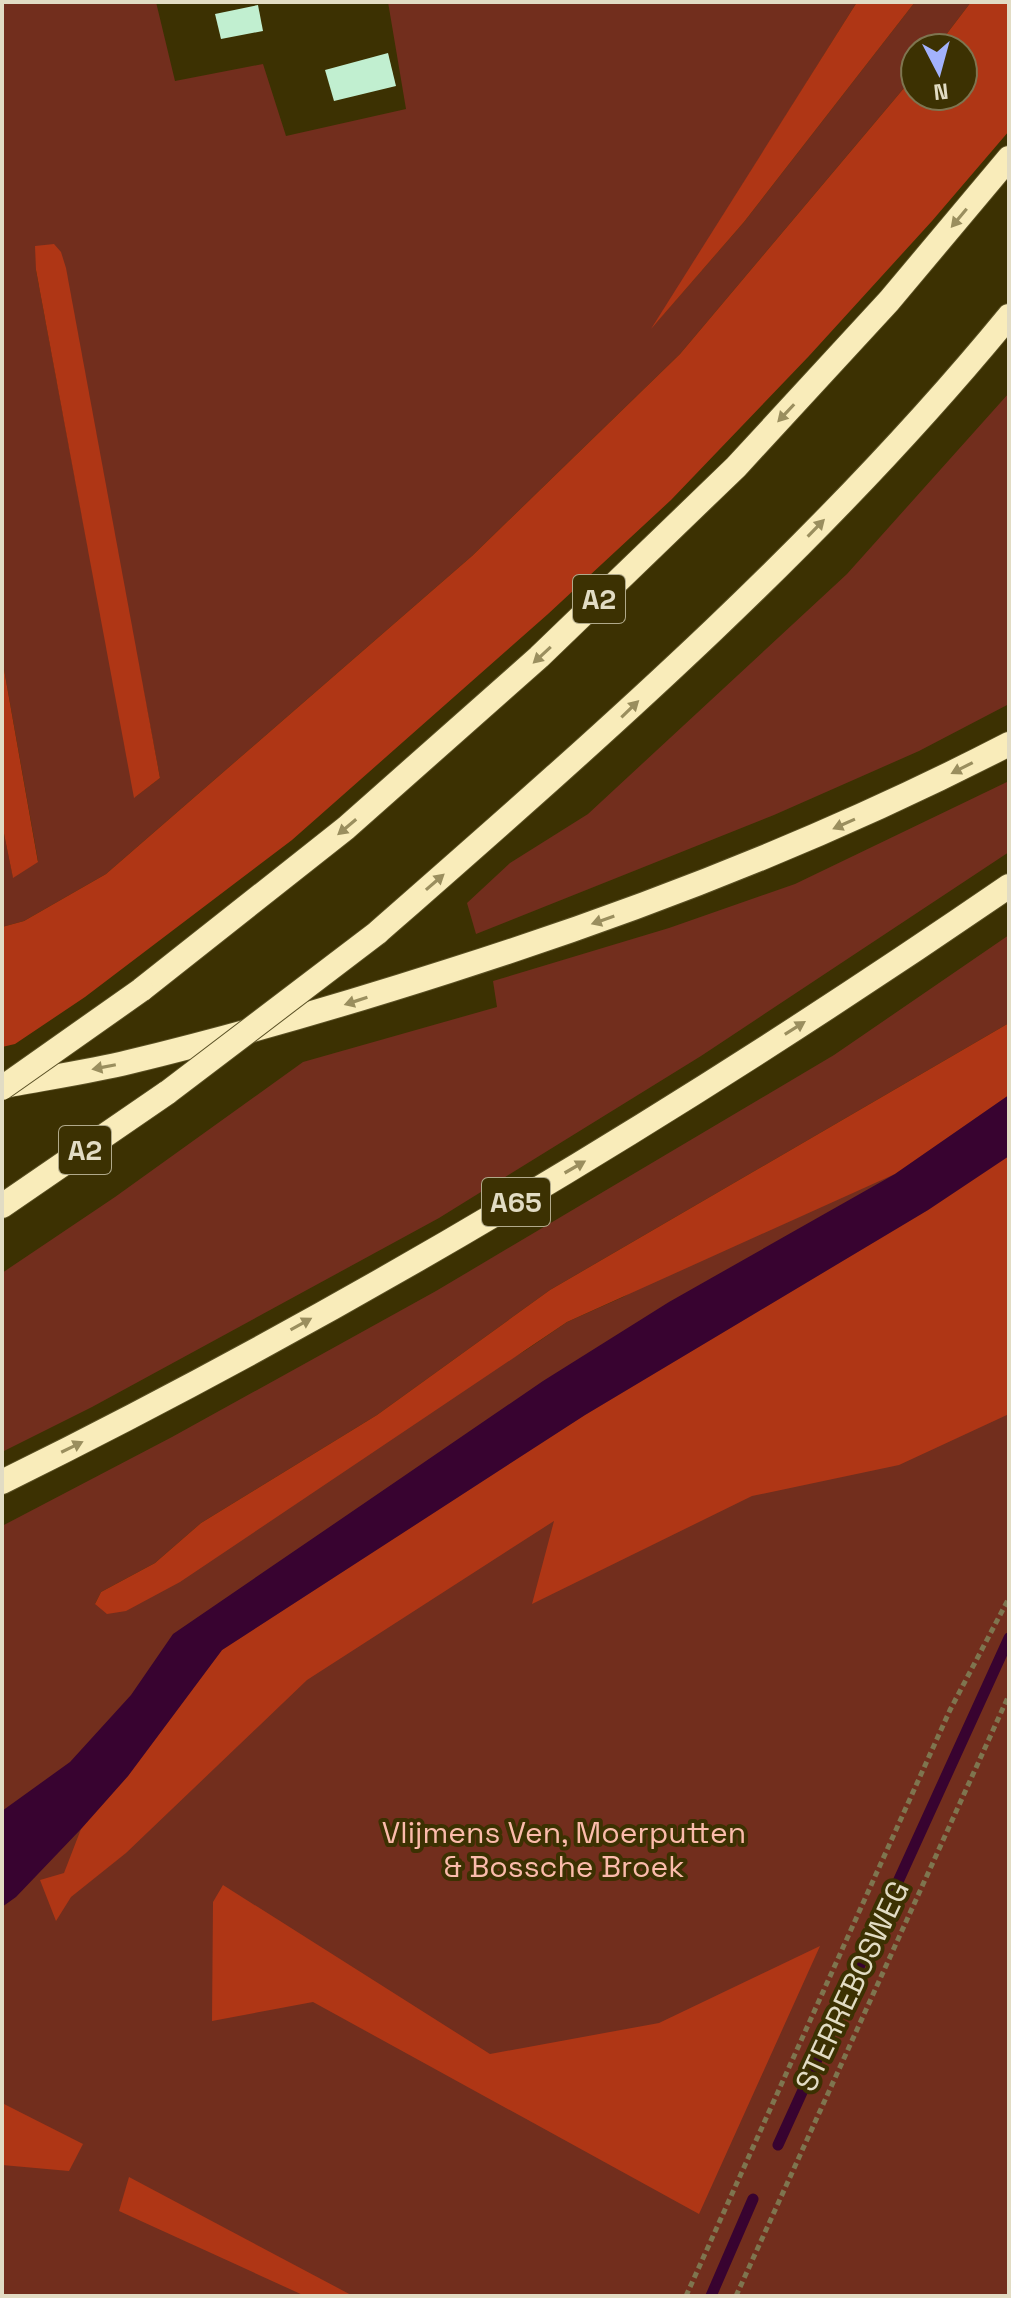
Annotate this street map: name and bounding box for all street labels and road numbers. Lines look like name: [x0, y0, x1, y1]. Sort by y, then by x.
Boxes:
road number: A2: [573, 575, 625, 623]
road number: A2: [59, 1126, 111, 1174]
road number: A65: [482, 1178, 550, 1226]
street label: STERREBOSWEG: [786, 1874, 918, 2098]

